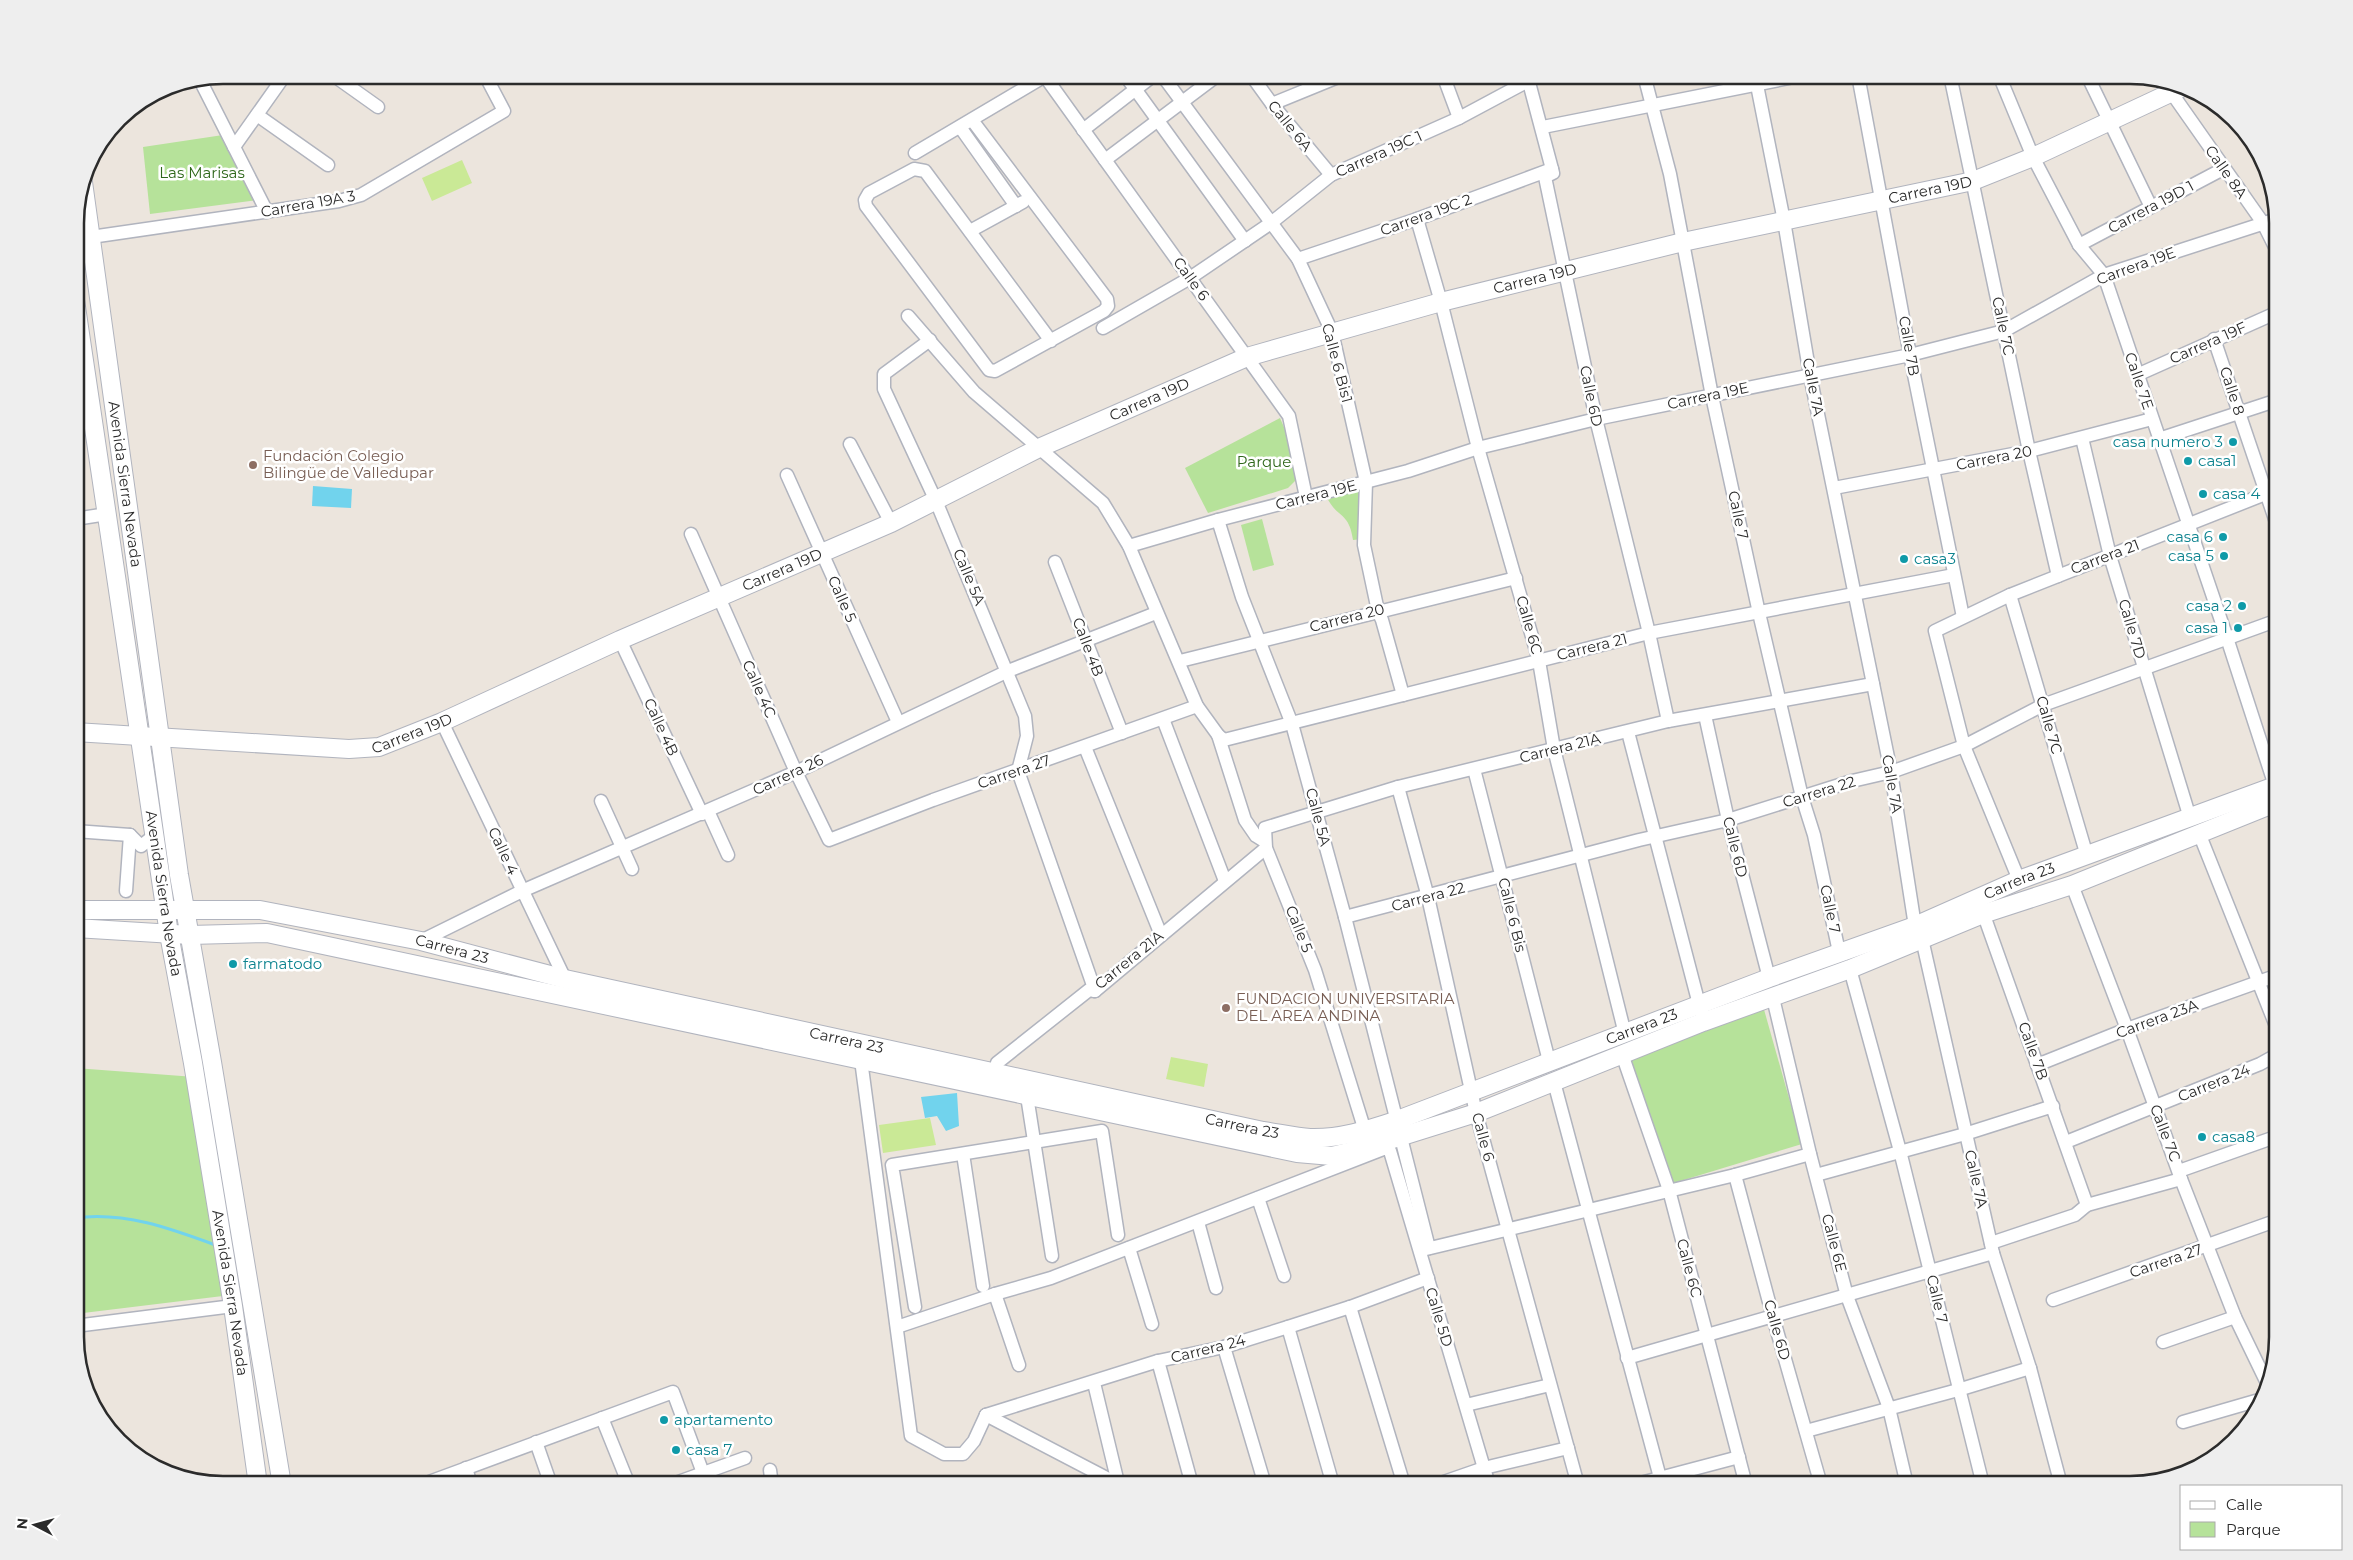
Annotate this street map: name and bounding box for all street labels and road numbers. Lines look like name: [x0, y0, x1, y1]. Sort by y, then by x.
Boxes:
street label: Calle 6A: [1264, 96, 1317, 155]
street label: Carrera 19C 1: [1333, 126, 1425, 181]
street label: Calle 8A: [2201, 141, 2252, 202]
street label: Carrera 19D: [1886, 171, 1974, 208]
street label: Carrera 19D 1: [2105, 176, 2197, 237]
street label: Carrera 19A 3: [259, 186, 357, 221]
street label: Carrera 19C 2: [1377, 189, 1474, 240]
street label: Carrera 19E: [2094, 242, 2178, 289]
street label: Calle 6: [1169, 253, 1214, 304]
street label: Carrera 19D: [1491, 259, 1579, 298]
street label: Calle 7C: [1988, 295, 2019, 357]
street label: Calle 7B: [1895, 314, 1924, 377]
street label: Carrera 19F: [2166, 317, 2249, 368]
street label: Calle 6 Bis1: [1318, 321, 1357, 405]
street label: Calle 7E: [2121, 350, 2158, 412]
street label: Calle 7A: [1799, 356, 1828, 418]
street label: Calle 6D: [1576, 364, 1607, 428]
street label: Calle 8: [2216, 364, 2249, 418]
street label: Carrera 19D: [1106, 373, 1192, 425]
street label: Carrera 19E: [1665, 378, 1750, 413]
street label: Avenida Sierra Nevada: [104, 400, 146, 568]
street label: Carrera 20: [1954, 441, 2033, 474]
street label: Carrera 19E: [1273, 475, 1358, 514]
street label: Calle 7: [1724, 489, 1753, 541]
street label: Carrera 21: [2068, 535, 2142, 578]
street label: Carrera 19D: [739, 544, 825, 595]
street label: Calle 5A: [949, 546, 990, 608]
street label: Calle 5: [824, 573, 861, 625]
street label: Calle 6C: [1512, 593, 1547, 657]
street label: Calle 7D: [2114, 597, 2151, 661]
street label: Carrera 20: [1307, 599, 1386, 636]
street label: Calle 4B: [1069, 615, 1108, 679]
street label: Carrera 21: [1555, 629, 1629, 664]
street label: Calle 4C: [738, 657, 781, 721]
street label: Calle 7C: [2032, 694, 2067, 756]
street label: Calle 4B: [640, 695, 683, 759]
street label: Carrera 19D: [371, 709, 455, 756]
street label: Carrera 21A: [1517, 728, 1603, 767]
street label: Carrera 26: [749, 750, 826, 799]
street label: Carrera 27: [975, 750, 1053, 793]
street label: Calle 7A: [1878, 753, 1907, 815]
street label: Carrera 22: [1780, 771, 1858, 812]
street label: Calle 5A: [1302, 786, 1335, 848]
street label: Avenida Sierra Nevada: [142, 809, 187, 978]
street label: Calle 6D: [1719, 815, 1752, 879]
street label: Calle 4: [484, 824, 523, 878]
street label: Carrera 23: [1980, 858, 2057, 903]
street label: Calle 6 Bis: [1494, 876, 1531, 954]
street label: Carrera 22: [1389, 878, 1467, 915]
street label: Calle 7: [1816, 883, 1845, 935]
street label: Calle 5: [1281, 903, 1317, 955]
street label: Carrera 21A: [1090, 926, 1167, 993]
street label: Carrera 23: [414, 930, 491, 967]
street label: Carrera 23A: [2113, 995, 2201, 1042]
street label: Carrera 23: [1603, 1004, 1680, 1049]
street label: Calle 7B: [2014, 1019, 2053, 1083]
street label: Carrera 23: [808, 1023, 885, 1057]
street label: Carrera 24: [2175, 1059, 2253, 1106]
street label: Calle 7C: [2146, 1102, 2185, 1164]
street label: Carrera 23: [1203, 1109, 1281, 1142]
street label: Calle 6: [1468, 1110, 1499, 1163]
street label: Calle 7A: [1961, 1148, 1992, 1210]
street label: Avenida Sierra Nevada: [208, 1208, 253, 1377]
street label: Calle 6E: [1818, 1212, 1851, 1274]
street label: Calle 6C: [1673, 1236, 1707, 1300]
street label: Carrera 27: [2127, 1239, 2205, 1282]
street label: Calle 7: [1923, 1273, 1952, 1325]
street label: Calle 5D: [1421, 1285, 1458, 1349]
street label: Calle 6D: [1760, 1297, 1795, 1362]
street label: Carrera 24: [1168, 1330, 1247, 1367]

